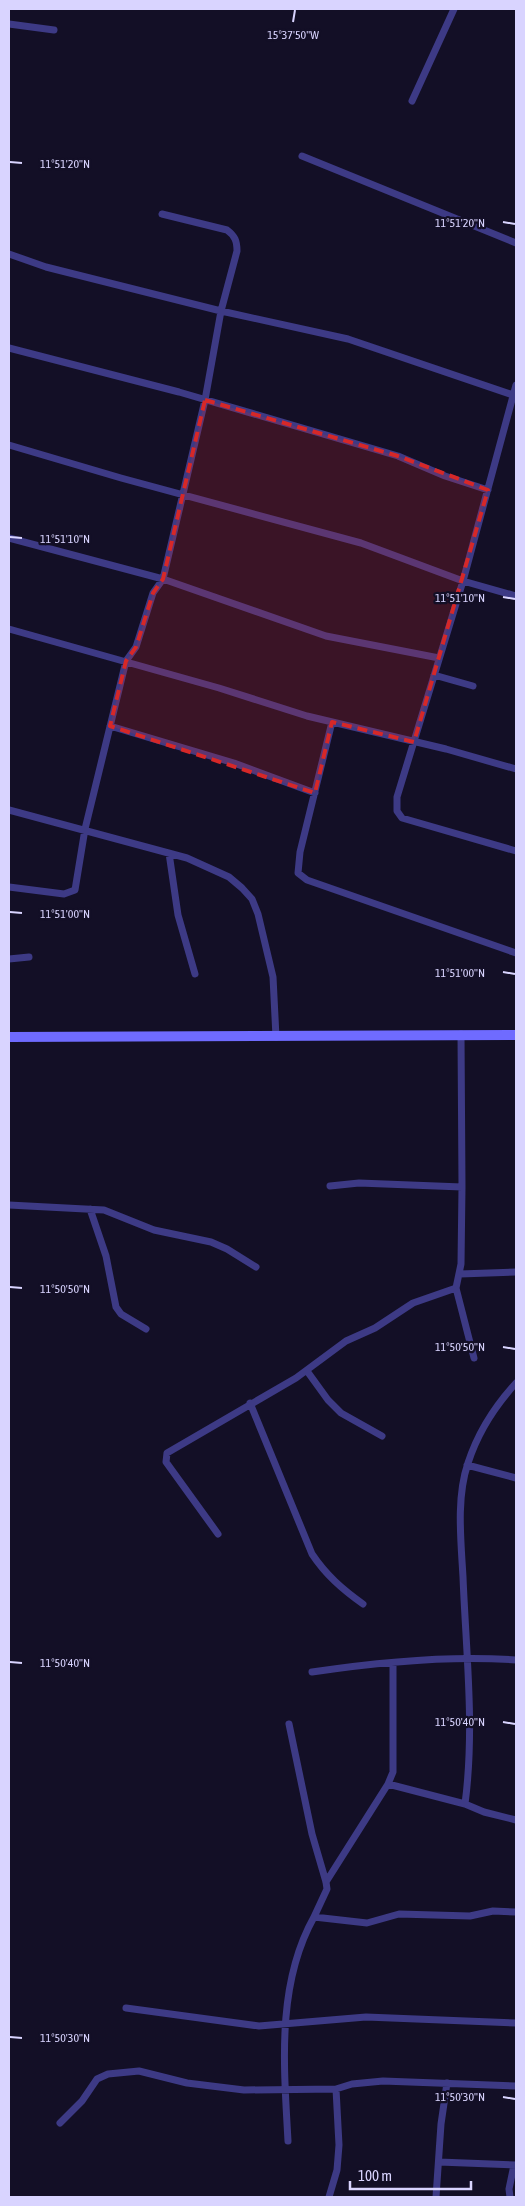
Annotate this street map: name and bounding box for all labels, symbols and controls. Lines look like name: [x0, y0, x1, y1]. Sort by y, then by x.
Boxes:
text: 15°37'50"W: [267, 28, 319, 42]
text: 11°51'20"N: [40, 157, 90, 171]
text: 11°51'20"N: [435, 216, 485, 230]
text: 11°51'10"N: [40, 532, 90, 546]
text: 11°51'10"N: [435, 591, 485, 605]
text: 11°51'00"N: [40, 907, 90, 921]
text: 11°51'00"N: [435, 966, 485, 980]
text: 11°50'50"N: [40, 1282, 90, 1296]
text: 11°50'50"N: [435, 1340, 485, 1354]
text: 11°50'40"N: [40, 1656, 90, 1670]
text: 11°50'40"N: [435, 1715, 485, 1729]
text: 11°50'30"N: [40, 2031, 90, 2045]
text: 11°50'30"N: [435, 2090, 485, 2104]
scale bar: [350, 2158, 471, 2190]
text: 100 m: [358, 2167, 392, 2184]

